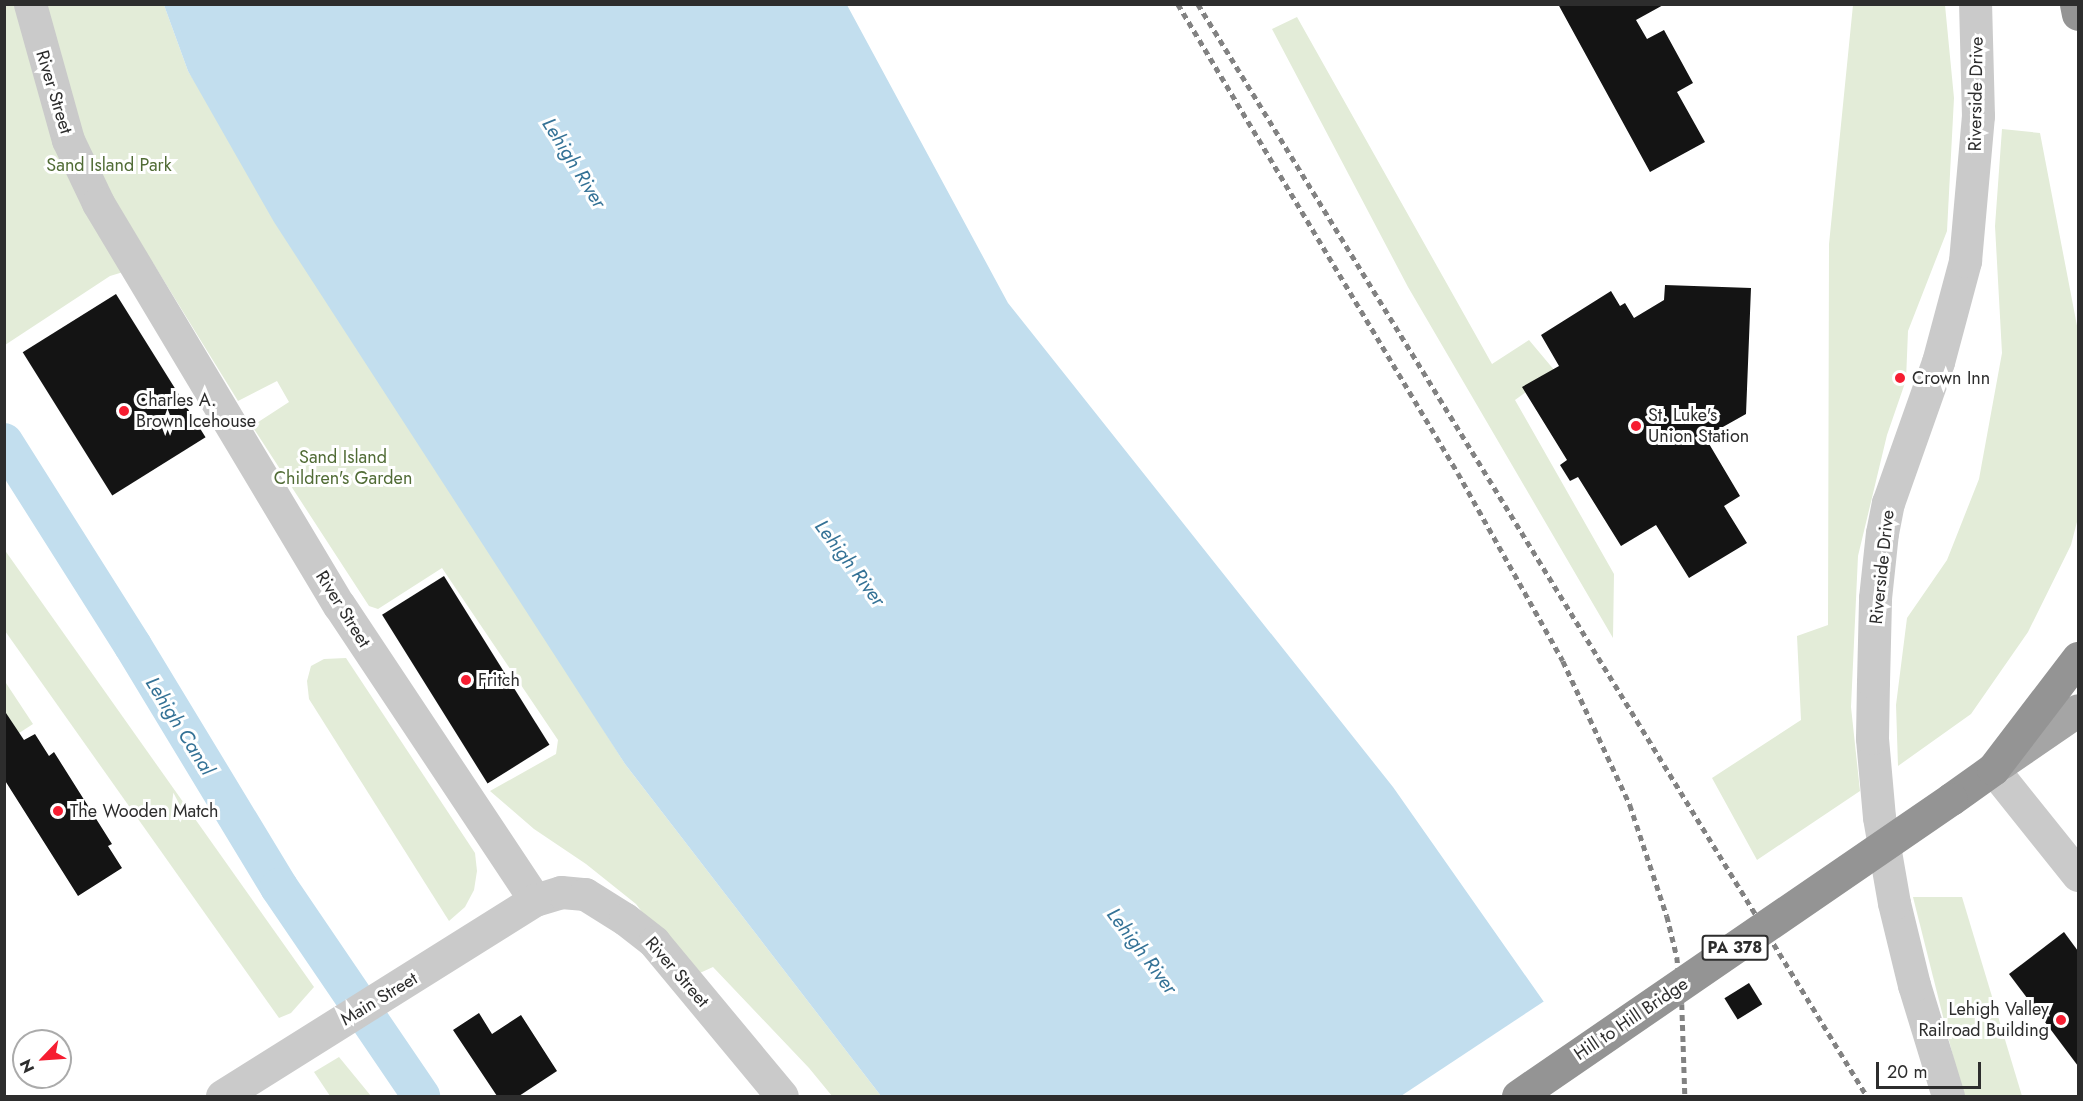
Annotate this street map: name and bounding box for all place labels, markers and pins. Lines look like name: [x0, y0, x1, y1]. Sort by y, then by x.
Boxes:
place label: Crown Inn: [1912, 367, 1990, 389]
marker: Crown Inn: [1893, 371, 1907, 385]
place label: Charles A. Brown Icehouse: [136, 390, 256, 432]
marker: Charles A. Brown Icehouse: [117, 404, 131, 418]
place label: St. Luke's Union Station: [1648, 405, 1749, 448]
marker: St. Luke's Union Station: [1629, 419, 1643, 433]
place label: Fritch: [478, 669, 520, 691]
marker: Fritch: [459, 673, 473, 687]
place label: The Wooden Match: [70, 800, 219, 822]
marker: The Wooden Match: [51, 804, 65, 818]
place label: Lehigh Valley Railroad Building: [1918, 999, 2049, 1042]
marker: Lehigh Valley Railroad Building: [2054, 1013, 2068, 1027]

